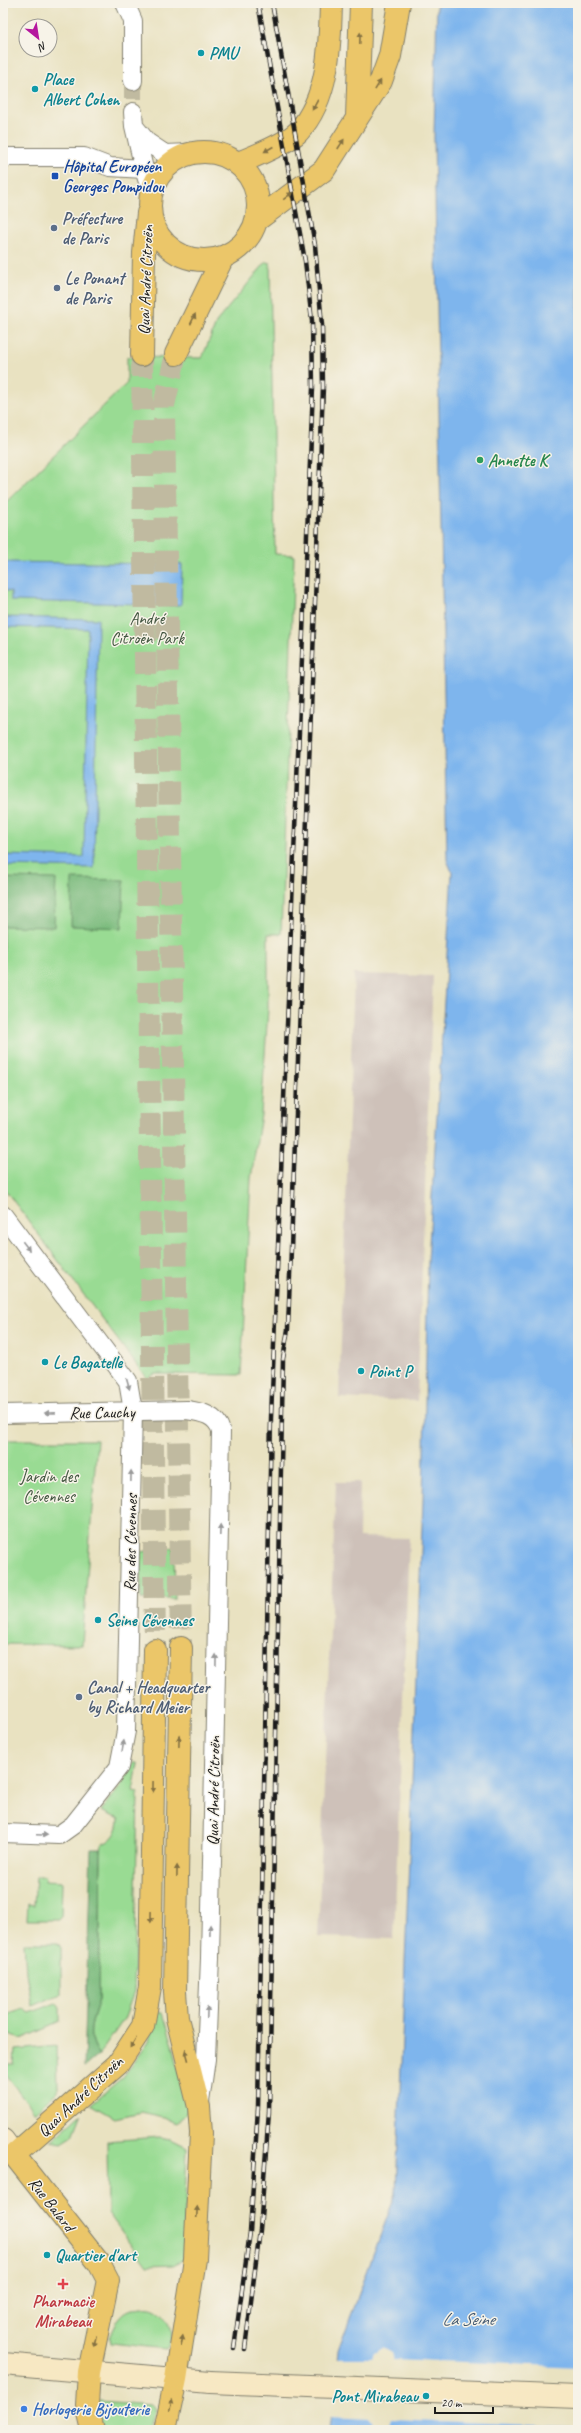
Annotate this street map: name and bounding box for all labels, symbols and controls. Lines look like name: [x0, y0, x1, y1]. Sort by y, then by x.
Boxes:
north arrow: [18, 18, 58, 58]
one-way arrow: [357, 31, 363, 44]
text: N: [35, 39, 49, 56]
place label: PMU: [209, 43, 241, 64]
marker: PMU: [196, 48, 206, 58]
place label: Place Albert Cohen: [43, 69, 121, 110]
one-way arrow: [374, 79, 381, 91]
marker: Place Albert Cohen: [30, 84, 40, 94]
one-way arrow: [311, 99, 318, 111]
one-way arrow: [337, 139, 345, 149]
one-way arrow: [263, 146, 275, 153]
place label: Hôpital Européen Georges Pompidou: [63, 156, 165, 197]
marker: Hôpital Européen Georges Pompidou: [50, 171, 60, 181]
one-way arrow: [282, 192, 293, 201]
place label: Préfecture de Paris: [62, 208, 124, 249]
marker: Préfecture de Paris: [49, 223, 59, 233]
street label: Quai André Citroën: [133, 224, 158, 335]
place label: Le Ponant de Paris: [65, 268, 127, 309]
marker: Le Ponant de Paris: [52, 283, 62, 293]
one-way arrow: [190, 314, 196, 325]
place label: Annette K: [488, 450, 551, 471]
marker: Annette K: [475, 455, 485, 465]
park label: André Citroën Park: [110, 608, 185, 649]
one-way arrow: [22, 1240, 31, 1251]
place label: Le Bagatelle: [53, 1352, 124, 1373]
marker: Le Bagatelle: [40, 1357, 50, 1367]
place label: Point P: [369, 1361, 414, 1382]
marker: Point P: [356, 1366, 366, 1376]
one-way arrow: [125, 1378, 131, 1391]
street label: Rue Cauchy: [69, 1401, 136, 1424]
one-way arrow: [44, 1410, 57, 1416]
park label: Jardin des Cévennes: [19, 1466, 79, 1507]
one-way arrow: [128, 1469, 134, 1482]
street label: Rue des Cévennes: [119, 1492, 142, 1592]
one-way arrow: [217, 1523, 223, 1536]
place label: Seine Cévennes: [106, 1610, 195, 1631]
marker: Seine Cévennes: [93, 1615, 103, 1625]
one-way arrow: [212, 1654, 219, 1666]
place label: Canal + Headquarter by Richard Meier: [87, 1677, 211, 1718]
marker: Canal + Headquarter by Richard Meier: [74, 1692, 84, 1702]
one-way arrow: [176, 1734, 182, 1747]
street label: Quai André Citroën: [202, 1735, 225, 1846]
one-way arrow: [120, 1740, 126, 1752]
one-way arrow: [150, 1781, 156, 1794]
one-way arrow: [36, 1831, 48, 1838]
one-way arrow: [174, 1864, 180, 1877]
one-way arrow: [148, 1911, 155, 1923]
one-way arrow: [207, 1923, 213, 1936]
one-way arrow: [204, 2006, 211, 2018]
one-way arrow: [129, 2038, 137, 2048]
one-way arrow: [184, 2049, 190, 2061]
street label: Quai André Citroën: [33, 2050, 129, 2141]
street label: Rue Balard: [24, 2173, 81, 2238]
one-way arrow: [194, 2206, 201, 2218]
place label: Quartier d'art: [55, 2245, 138, 2266]
marker: Quartier d'art: [42, 2250, 52, 2260]
marker: Pharmacie Mirabeau: [58, 2279, 68, 2289]
place label: Pharmacie Mirabeau: [32, 2291, 96, 2332]
water label: La Seine: [442, 2308, 497, 2330]
one-way arrow: [92, 2335, 98, 2347]
one-way arrow: [180, 2335, 186, 2347]
place label: Pont Mirabeau: [331, 2386, 420, 2407]
scale bar: [435, 2389, 493, 2415]
marker: Pont Mirabeau: [421, 2391, 431, 2401]
text: 20 m: [441, 2395, 463, 2411]
one-way arrow: [168, 2398, 174, 2411]
place label: Horlogerie Bijouterie: [32, 2399, 151, 2420]
marker: Horlogerie Bijouterie: [19, 2404, 29, 2414]

